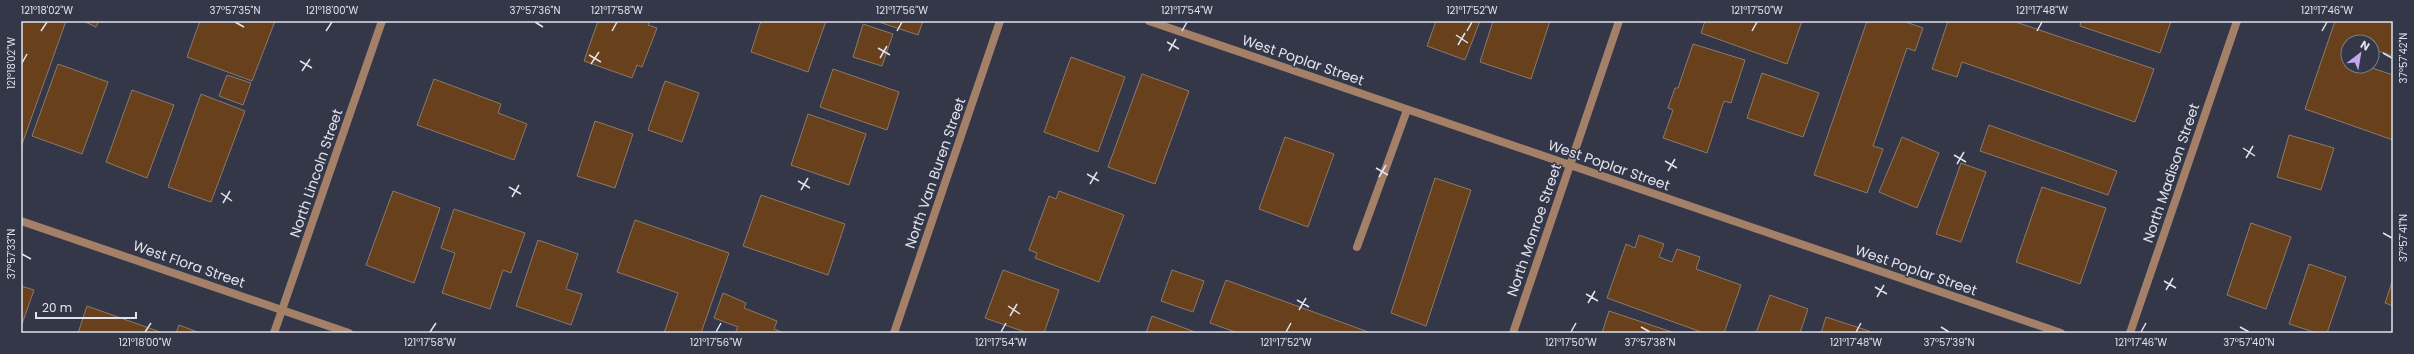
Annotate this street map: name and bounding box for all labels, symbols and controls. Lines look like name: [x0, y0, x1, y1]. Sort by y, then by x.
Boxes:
text: 121°18'02"W: [21, 3, 73, 18]
text: 37°57'35"N: [210, 3, 260, 18]
text: 121°18'00"W: [306, 3, 359, 18]
text: 37°57'36"N: [510, 3, 560, 18]
text: 121°17'58"W: [591, 3, 643, 18]
text: 121°17'56"W: [876, 3, 928, 18]
text: 121°17'54"W: [1161, 3, 1213, 18]
text: 121°17'52"W: [1446, 3, 1498, 18]
text: 121°17'50"W: [1731, 3, 1783, 18]
text: 121°17'48"W: [2016, 3, 2068, 18]
text: 121°17'46"W: [2301, 3, 2353, 18]
street label: West Poplar Street: [1239, 30, 1367, 90]
text: 37°57'42"N: [2396, 33, 2411, 83]
north arrow: [2340, 34, 2380, 74]
text: N: [2357, 36, 2373, 54]
text: 121°18'02"W: [4, 37, 19, 89]
street label: North Van Buren Street: [900, 95, 970, 251]
street label: North Madison Street: [2138, 101, 2204, 245]
street label: North Lincoln Street: [285, 106, 347, 240]
street label: West Poplar Street: [1545, 135, 1673, 195]
street label: North Monroe Street: [1502, 161, 1566, 299]
text: 37°57'41"N: [2396, 214, 2411, 262]
text: 37°57'33"N: [4, 229, 19, 279]
street label: West Flora Street: [130, 235, 248, 293]
street label: West Poplar Street: [1852, 240, 1980, 300]
scale bar: [36, 294, 136, 320]
text: 20 m: [42, 299, 72, 316]
text: 121°18'00"W: [119, 335, 172, 350]
text: 121°17'58"W: [404, 335, 456, 350]
text: 121°17'56"W: [690, 335, 742, 350]
text: 121°17'54"W: [975, 335, 1027, 350]
text: 121°17'52"W: [1260, 335, 1312, 350]
text: 121°17'50"W: [1545, 335, 1597, 350]
text: 37°57'38"N: [1625, 335, 1675, 350]
text: 121°17'48"W: [1830, 335, 1882, 350]
text: 37°57'39"N: [1924, 335, 1974, 350]
text: 121°17'46"W: [2115, 335, 2167, 350]
text: 37°57'40"N: [2223, 335, 2275, 350]

